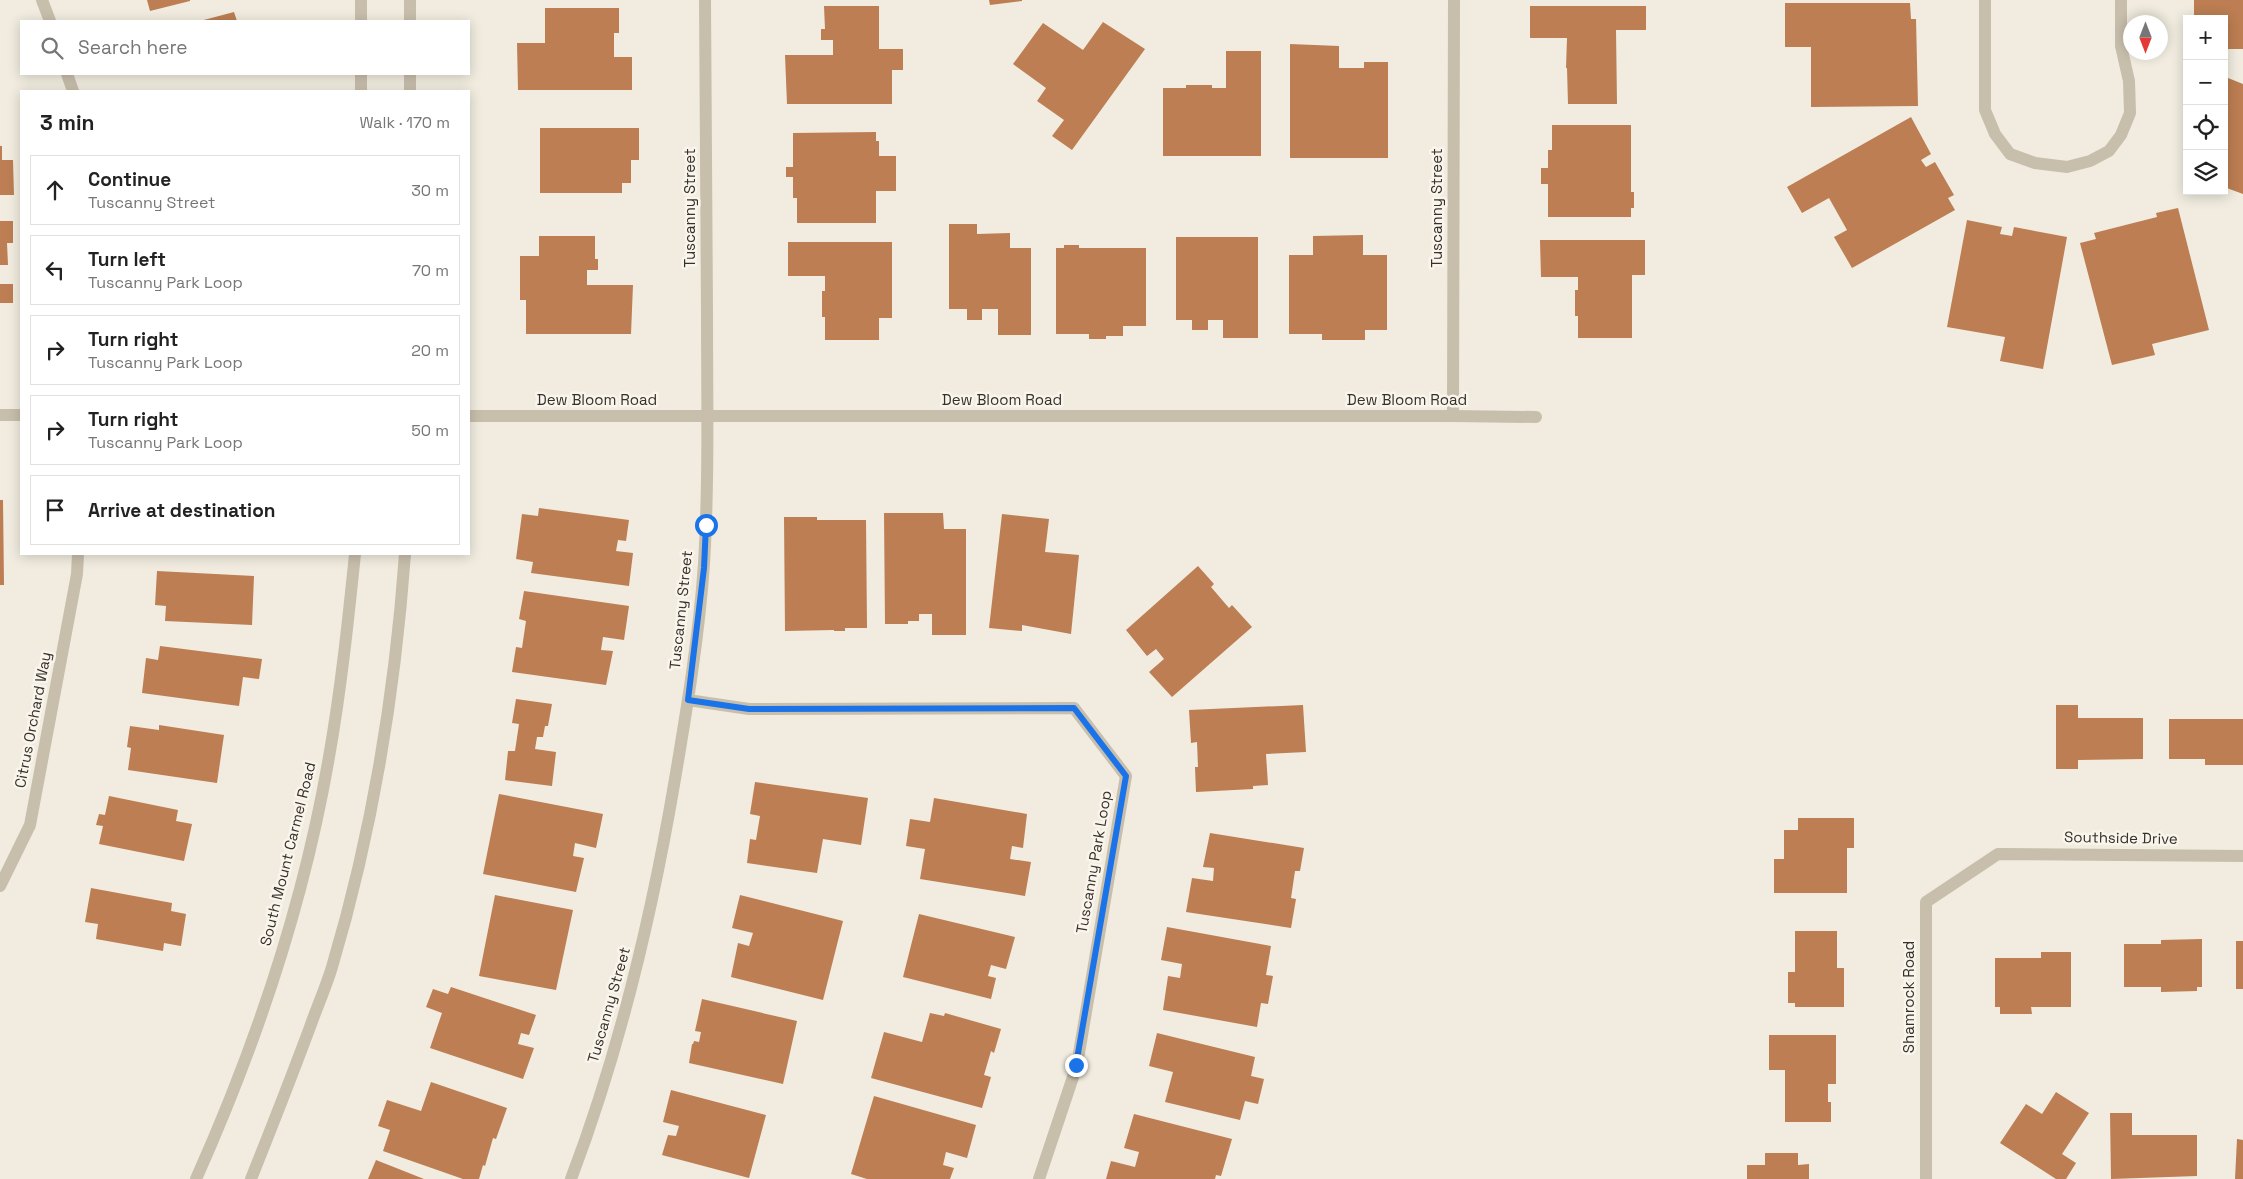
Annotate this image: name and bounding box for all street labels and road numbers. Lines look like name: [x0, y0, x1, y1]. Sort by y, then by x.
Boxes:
street label: Tuscanny Street: [680, 148, 699, 268]
street label: Tuscanny Street: [1427, 148, 1446, 268]
street label: Dew Bloom Road: [537, 390, 657, 409]
street label: Dew Bloom Road: [942, 390, 1062, 409]
street label: Dew Bloom Road: [1347, 390, 1467, 409]
street label: Tuscanny Street: [665, 549, 696, 670]
street label: Citrus Orchard Way: [10, 650, 55, 790]
street label: South Mount Carmel Road: [255, 760, 320, 948]
street label: Tuscanny Park Loop: [1072, 789, 1115, 935]
street label: Southside Drive: [2064, 827, 2178, 848]
street label: Shamrock Road: [1899, 941, 1918, 1053]
street label: Tuscanny Street: [583, 945, 634, 1065]

